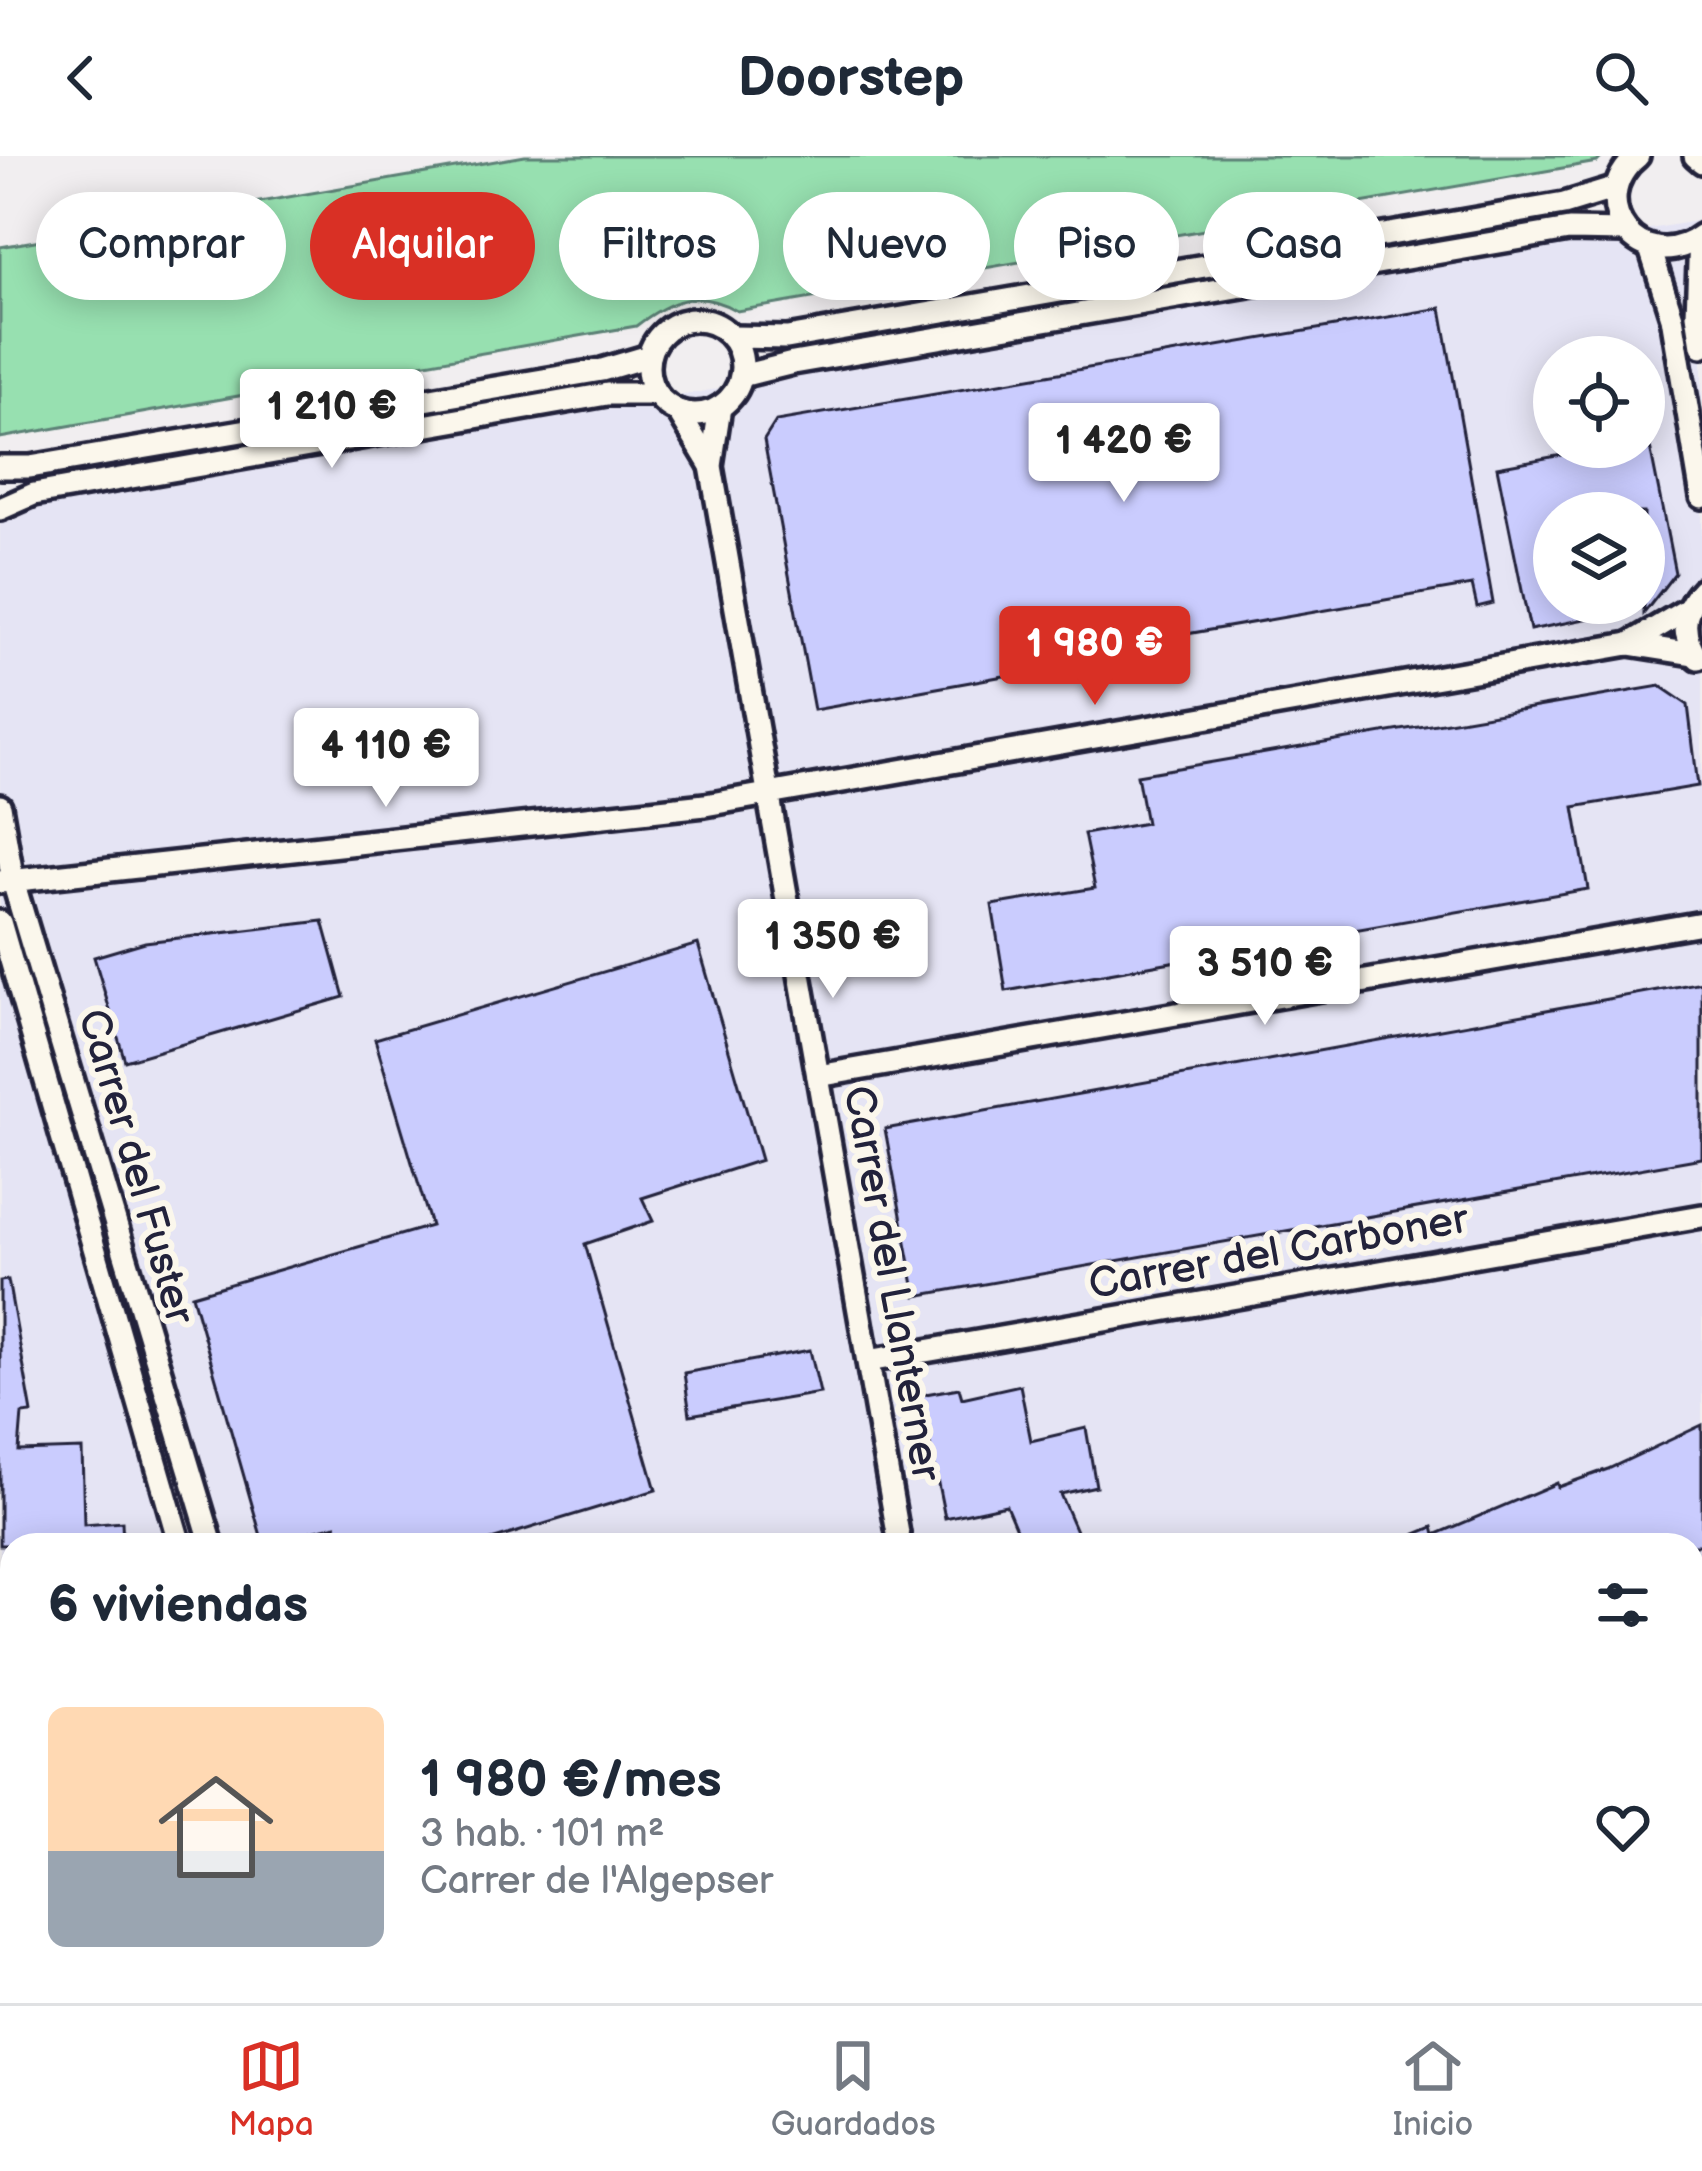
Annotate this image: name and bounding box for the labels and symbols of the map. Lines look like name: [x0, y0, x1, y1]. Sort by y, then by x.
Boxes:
pin: 1 210 €: [221, 369, 443, 471]
pin: 1 420 €: [1013, 403, 1235, 505]
pin: 1 980 €: [984, 606, 1206, 708]
pin: 4 110 €: [275, 708, 497, 810]
pin: 1 350 €: [722, 899, 944, 1001]
pin: 3 510 €: [1154, 926, 1376, 1028]
street label: Carrer del Fuster: [66, 1004, 205, 1331]
street label: Carrer del Llanterner: [832, 1082, 952, 1486]
street label: Carrer del Carboner: [1085, 1194, 1473, 1311]

